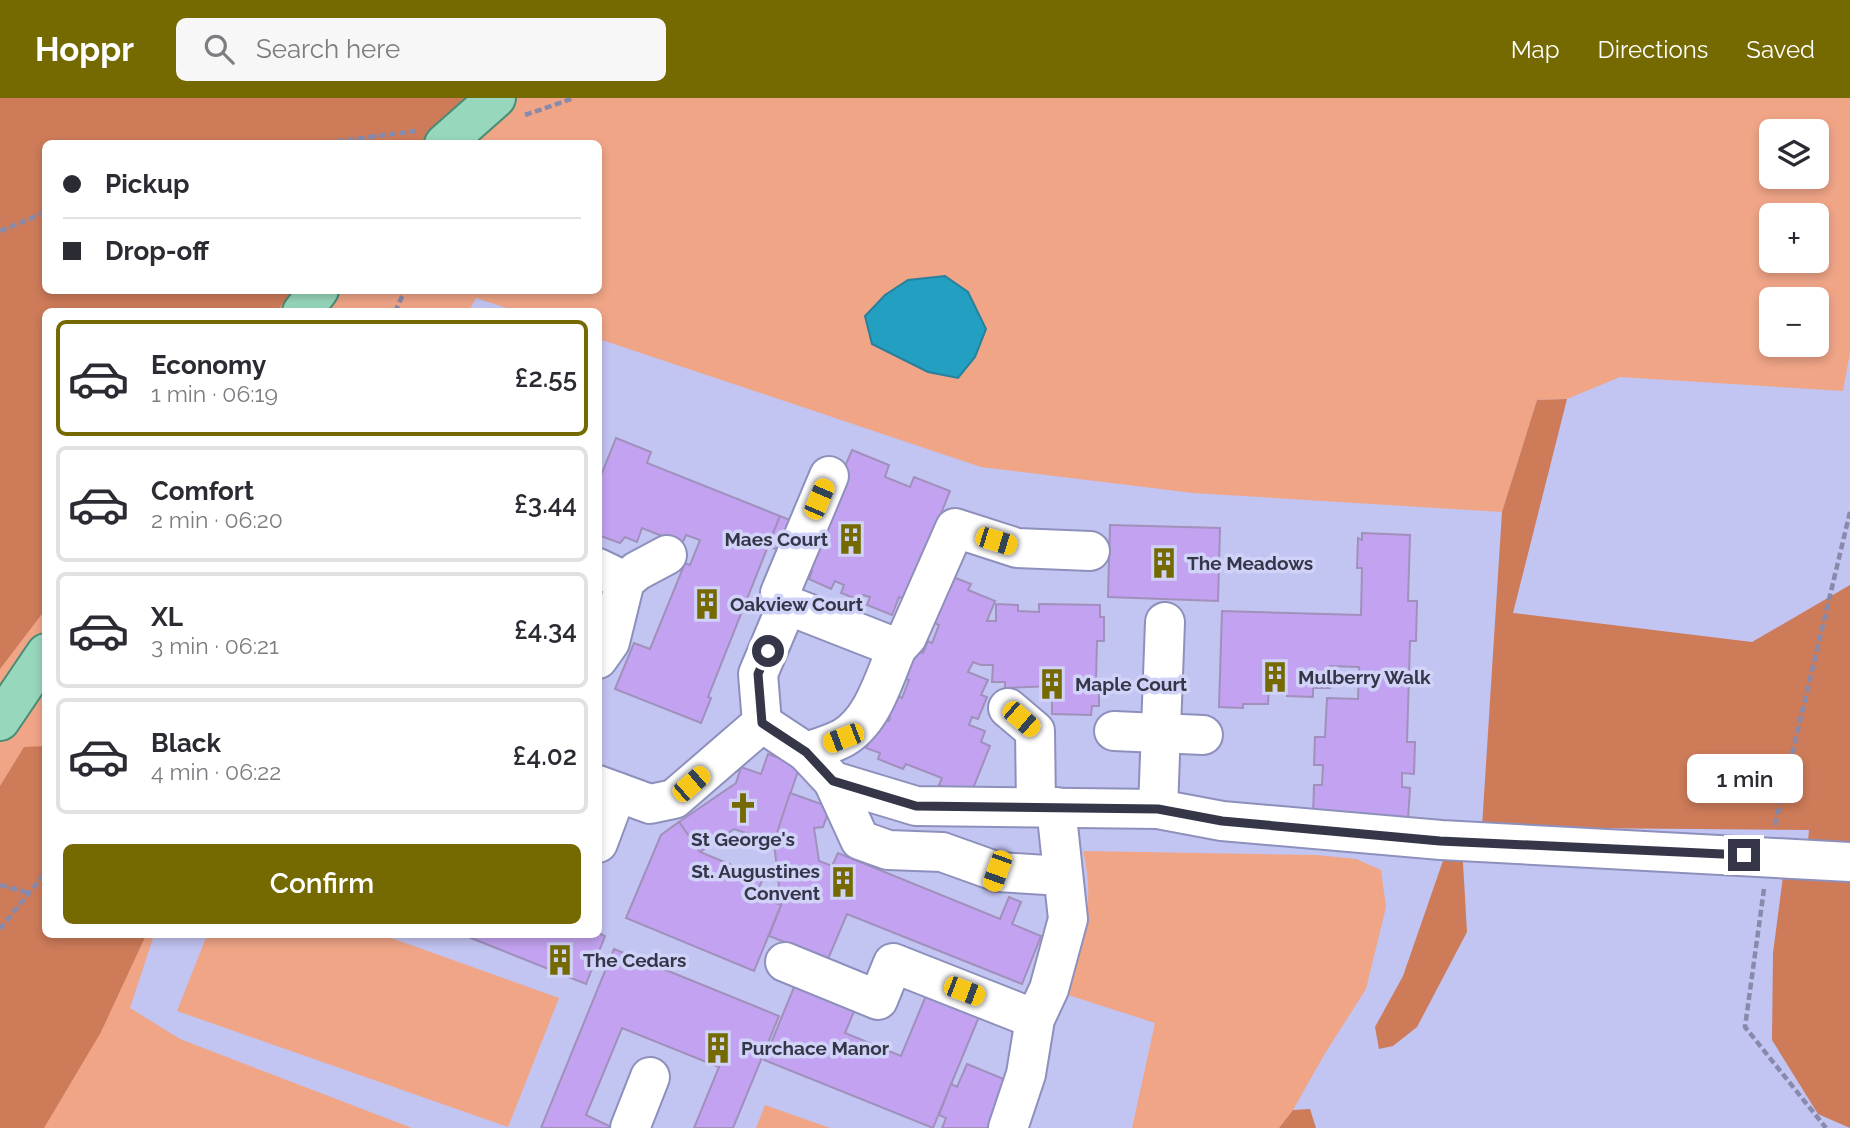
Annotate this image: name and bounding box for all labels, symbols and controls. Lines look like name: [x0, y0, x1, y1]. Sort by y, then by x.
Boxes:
search box: [176, 18, 666, 81]
text: Hoppr: [35, 30, 134, 69]
icon: search: [200, 30, 238, 68]
text: Search here: [256, 34, 400, 64]
text: Map: [1511, 35, 1560, 64]
text: Directions: [1598, 35, 1708, 64]
text: Saved: [1746, 35, 1815, 64]
map controls: [1759, 119, 1829, 357]
button: layers: [1759, 119, 1829, 189]
text: Pickup: [105, 169, 190, 199]
button: +: [1759, 203, 1829, 273]
text: Drop-off: [105, 236, 209, 266]
button: −: [1759, 287, 1829, 357]
icon: car: [67, 347, 130, 410]
text: Economy: [151, 350, 266, 380]
text: £2.55: [515, 363, 577, 393]
text: 1 min · 06:19: [151, 380, 278, 407]
icon: car: [67, 473, 130, 536]
text: Comfort: [151, 476, 254, 506]
car: [802, 476, 837, 522]
text: £3.44: [514, 489, 577, 519]
text: 2 min · 06:20: [151, 506, 283, 533]
building icon: Maes Court: [834, 522, 868, 556]
car: [973, 525, 1020, 557]
place label: Maes Court: [725, 528, 829, 550]
building icon: The Meadows: [1147, 546, 1181, 580]
place label: The Meadows: [1187, 552, 1313, 574]
building icon: Oakview Court: [690, 587, 724, 621]
place label: Oakview Court: [730, 593, 864, 615]
icon: car: [67, 599, 130, 662]
text: XL: [151, 602, 183, 632]
text: £4.34: [514, 615, 577, 645]
text: 3 min · 06:21: [151, 632, 279, 659]
route start: [752, 635, 784, 667]
building icon: Mulberry Walk: [1258, 660, 1292, 694]
place label: Mulberry Walk: [1298, 666, 1431, 688]
building icon: Maple Court: [1035, 667, 1069, 701]
place label: Maple Court: [1075, 673, 1188, 695]
car: [999, 697, 1044, 741]
car: [820, 721, 867, 755]
icon: car: [67, 725, 130, 788]
text: Black: [151, 728, 221, 758]
text: £4.02: [513, 741, 577, 771]
callout: 1 min: [1686, 754, 1802, 802]
text: 4 min · 06:22: [151, 758, 281, 785]
car: [669, 762, 714, 806]
text: 1 min: [1716, 765, 1774, 792]
church icon: St George's: [726, 791, 760, 825]
place label: St George's: [691, 828, 795, 850]
route end: [1728, 839, 1760, 871]
button: Confirm: [63, 844, 581, 924]
car: [980, 848, 1015, 894]
place label: St. Augustines Convent: [691, 860, 821, 904]
building icon: St. Augustines Convent: [826, 865, 860, 899]
building icon: The Cedars: [543, 943, 577, 977]
place label: The Cedars: [583, 949, 686, 971]
car: [941, 974, 988, 1008]
building icon: Purchace Manor: [701, 1031, 735, 1065]
place label: Purchace Manor: [741, 1037, 890, 1059]

